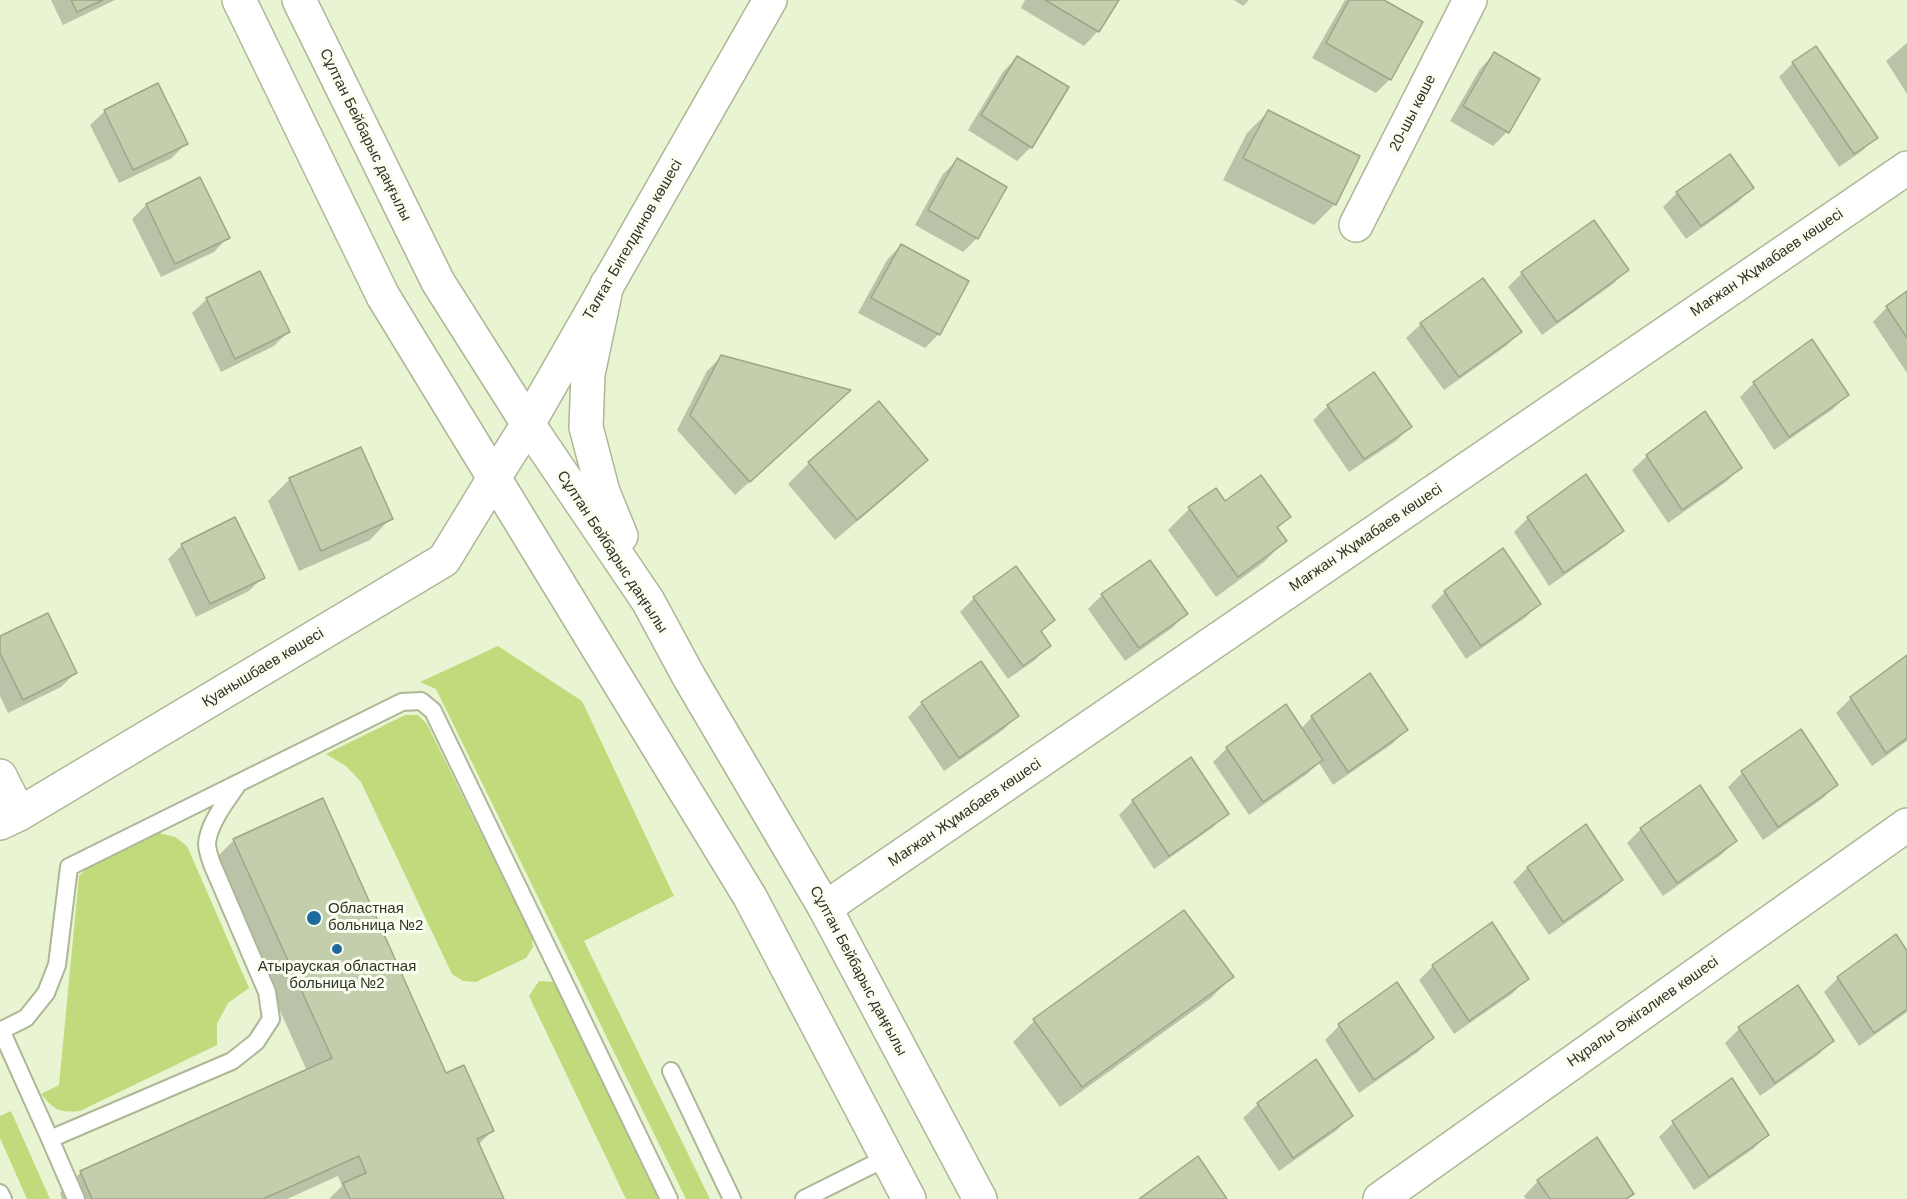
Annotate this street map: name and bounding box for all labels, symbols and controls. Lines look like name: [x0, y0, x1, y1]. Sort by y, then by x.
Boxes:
street label: Сұлтан Бейбарыс даңғылы: [315, 46, 415, 224]
street label: 20-шы көше: [1386, 72, 1440, 154]
street label: Талғат Бигелдинов көшесі: [580, 157, 686, 323]
street label: Мағжан Жұмабаев көшесі: [1687, 205, 1847, 321]
street label: Сұлтан Бейбарыс даңғылы: [553, 468, 671, 636]
street label: Мағжан Жұмабаев көшесі: [1286, 480, 1446, 596]
street label: Қуанышбаев көшесі: [199, 625, 327, 711]
street label: Мағжан Жұмабаев көшесі: [885, 755, 1045, 871]
street label: Сұлтан Бейбарыс даңғылы: [806, 883, 910, 1059]
place label: Областная больница №2: [328, 900, 423, 935]
marker: Областная больница №2: [305, 909, 323, 927]
marker: Атырауская областная больница №2: [330, 942, 344, 956]
street label: Нұралы Әжiгалиев көшесi: [1564, 953, 1722, 1071]
place label: Атырауская областная больница №2: [258, 958, 416, 993]

